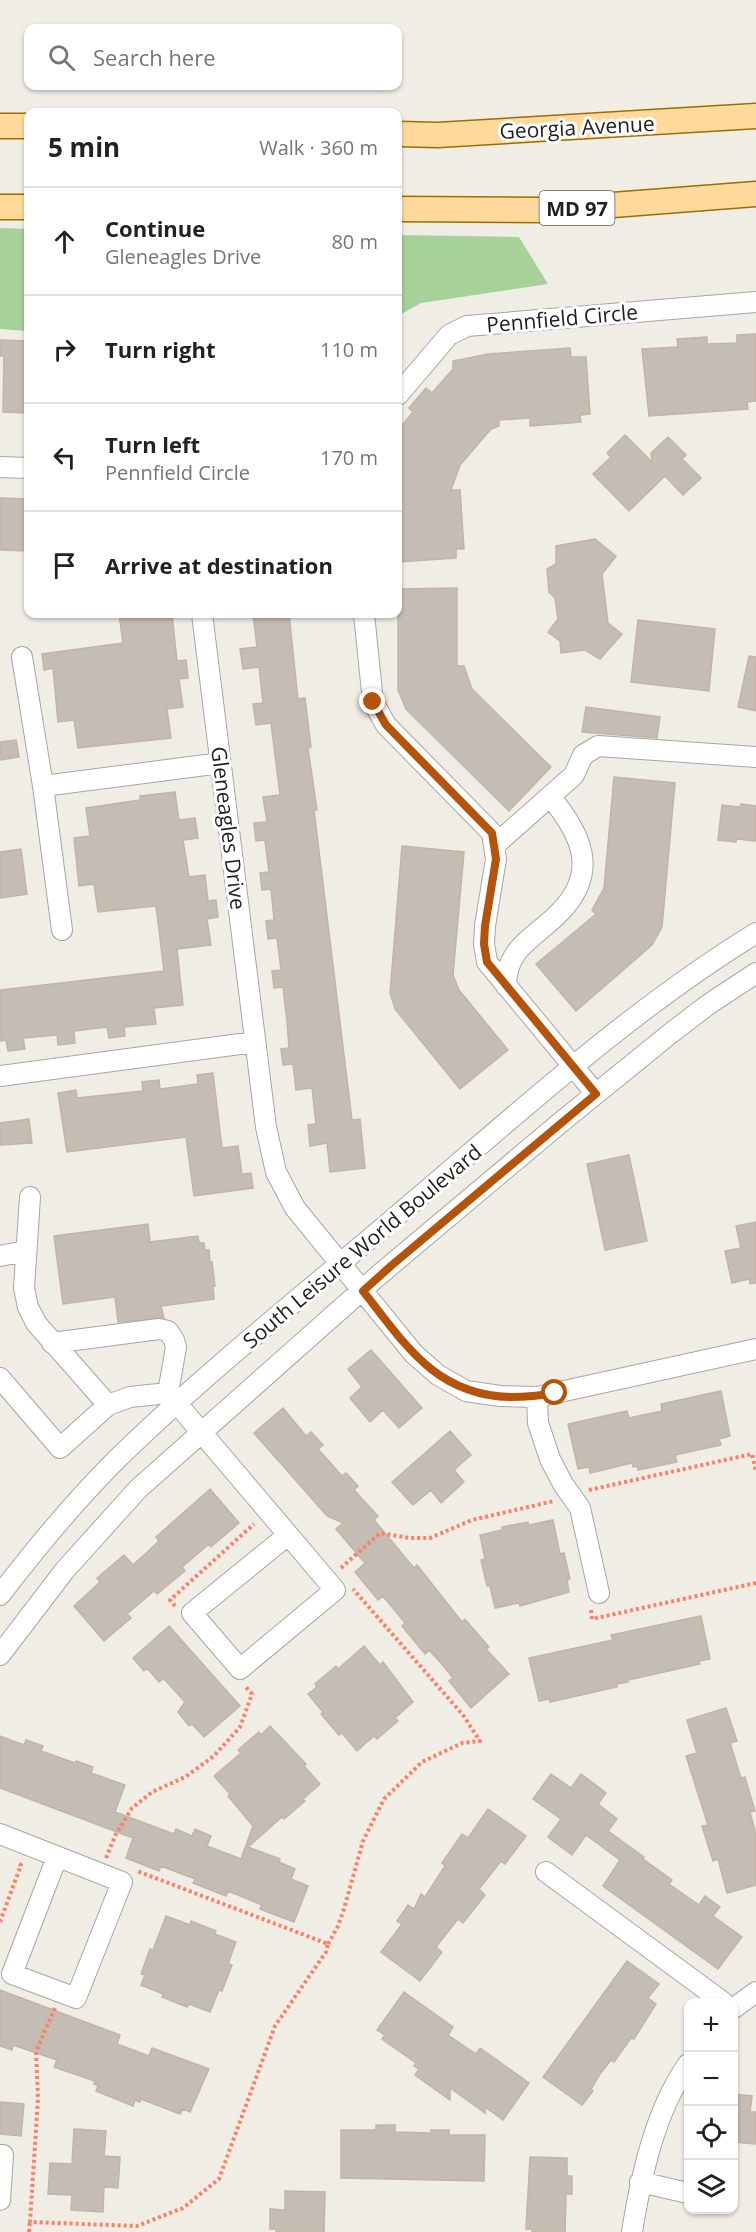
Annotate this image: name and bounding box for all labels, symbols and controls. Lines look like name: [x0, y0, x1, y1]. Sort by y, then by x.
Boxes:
search box: [24, 24, 402, 90]
icon: search: [45, 41, 78, 74]
text: Search here: [93, 42, 216, 72]
street label: Georgia Avenue: [499, 109, 655, 145]
text: 5 min: [48, 129, 120, 165]
text: Walk · 360 m: [259, 134, 378, 161]
road number: MD 97: [540, 191, 614, 225]
text: Continue: [105, 213, 205, 243]
icon: ahead: [48, 225, 81, 258]
text: 80 m: [331, 228, 378, 255]
text: Gleneagles Drive: [105, 243, 261, 270]
street label: Pennfield Circle: [485, 297, 639, 339]
icon: right: [48, 333, 81, 366]
text: Turn right: [105, 334, 216, 364]
text: 110 m: [320, 336, 378, 363]
text: Turn left: [105, 429, 200, 459]
icon: left: [48, 441, 81, 474]
text: 170 m: [320, 444, 378, 471]
text: Pennfield Circle: [105, 459, 250, 486]
icon: arrive: [48, 549, 81, 582]
text: Arrive at destination: [105, 550, 333, 580]
route end: [359, 688, 385, 714]
street label: Gleneagles Drive: [205, 745, 253, 911]
street label: South Leisure World Boulevard: [237, 1138, 487, 1354]
route start: [541, 1379, 567, 1405]
map controls: [684, 1998, 738, 2214]
button: +: [684, 1998, 738, 2052]
button: −: [684, 2052, 738, 2106]
button: locate: [684, 2106, 738, 2160]
button: layers: [684, 2160, 738, 2214]

